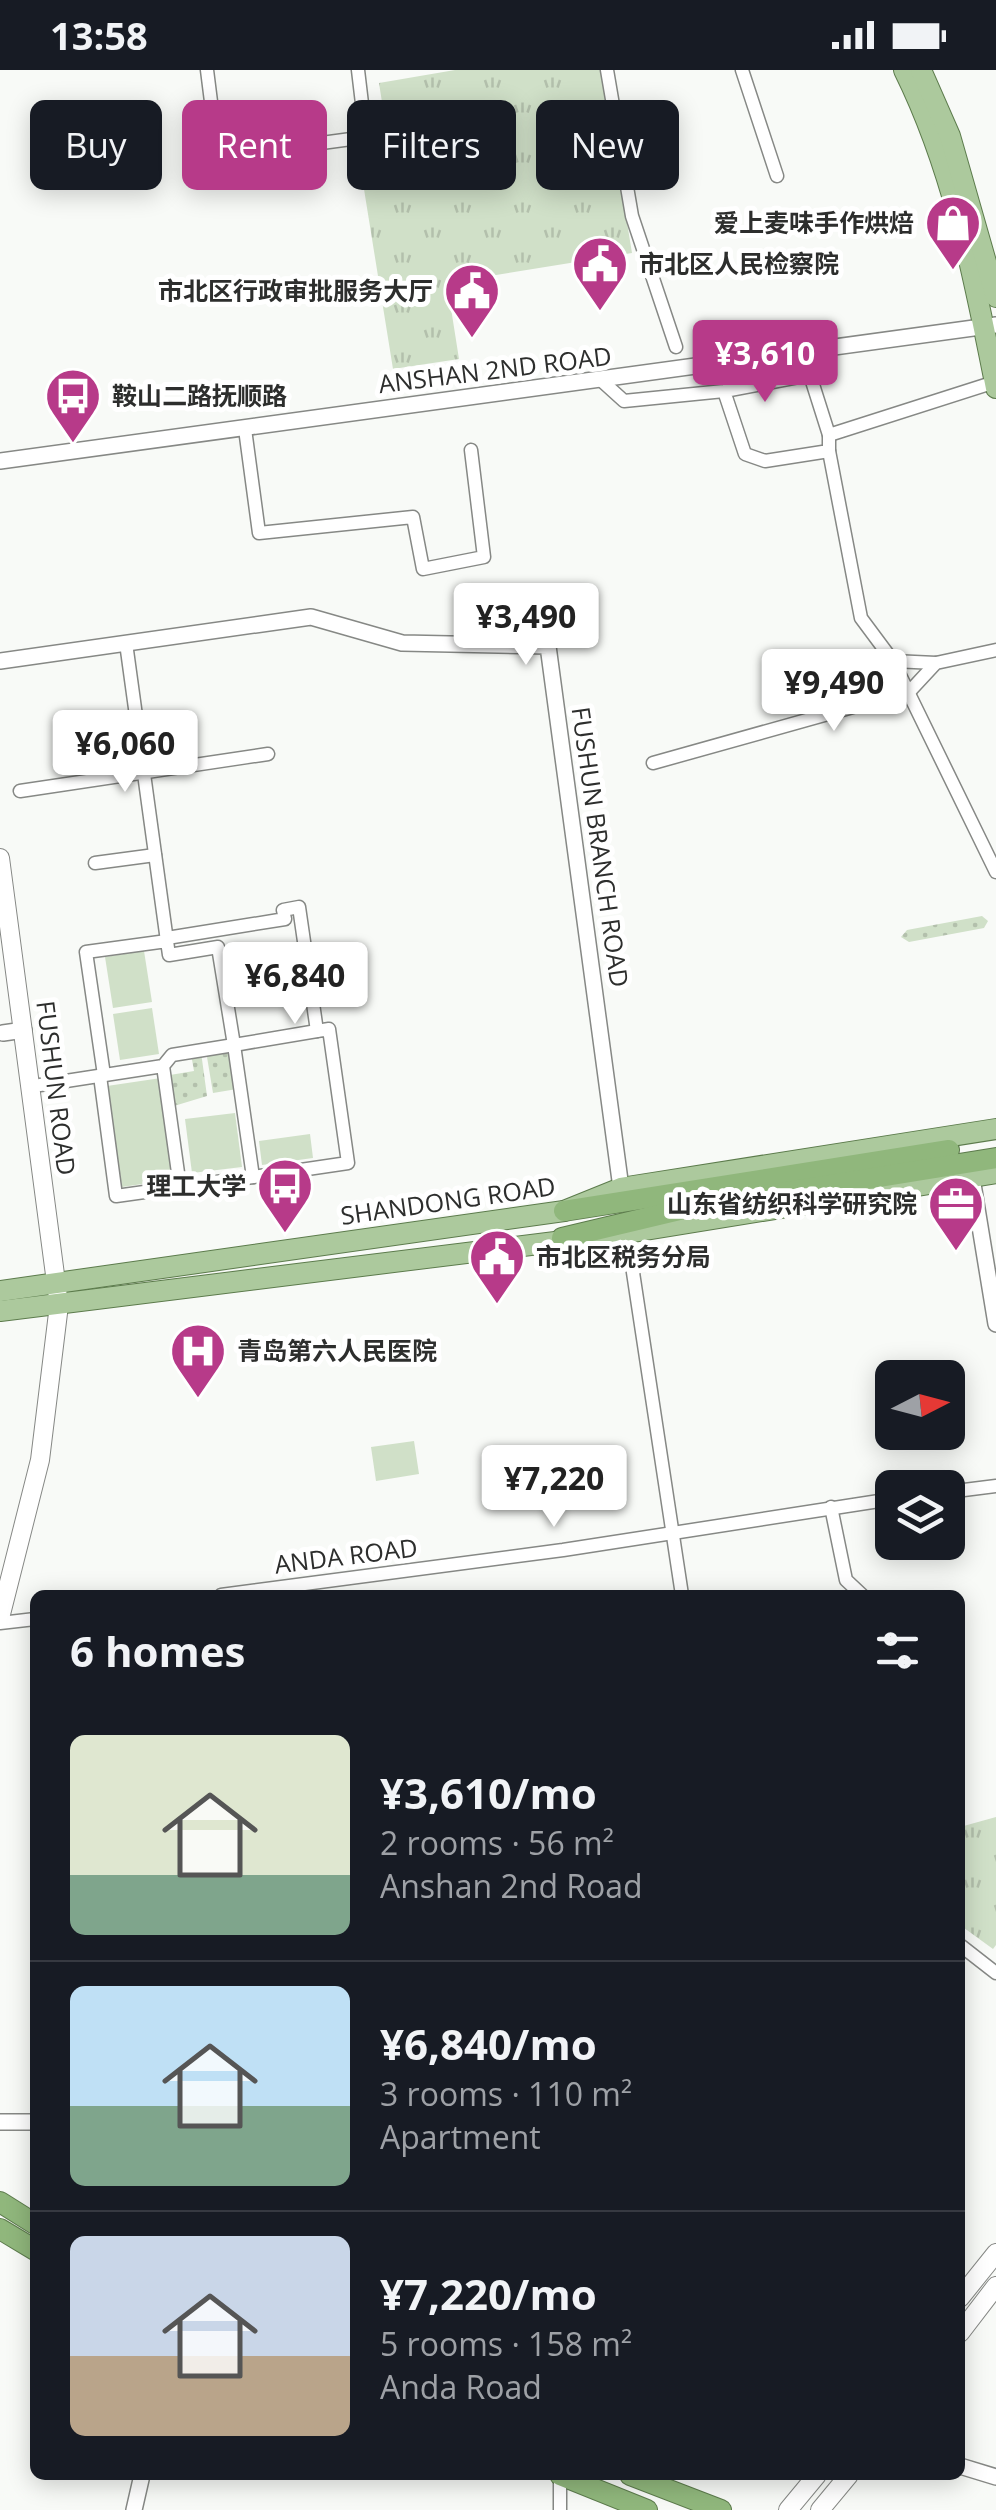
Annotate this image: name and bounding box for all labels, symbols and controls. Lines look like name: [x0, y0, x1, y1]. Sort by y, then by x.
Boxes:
text: 13:58: [50, 9, 148, 61]
chip: Buy: [30, 100, 162, 190]
chip: Rent: [182, 100, 327, 190]
chip: Filters: [347, 100, 516, 190]
chip: New: [536, 100, 679, 190]
shop icon: 爱上麦味手作烘焙: [923, 193, 983, 272]
place label: 爱上麦味手作烘焙: [714, 205, 914, 239]
public building icon: 市北区人民检察院: [570, 234, 630, 313]
place label: 市北区人民检察院: [639, 246, 839, 280]
public building icon: 市北区行政审批服务大厅: [442, 261, 502, 340]
place label: 市北区行政审批服务大厅: [158, 273, 433, 307]
pin: ¥3,610: [684, 320, 846, 405]
text: ¥3,610: [715, 331, 815, 374]
street label: ANSHAN 2ND ROAD: [376, 338, 613, 400]
bus stop icon: 鞍山二路抚顺路: [43, 366, 103, 445]
place label: 鞍山二路抚顺路: [112, 378, 287, 412]
pin: ¥3,490: [445, 583, 607, 668]
text: ¥3,490: [476, 594, 576, 637]
pin: ¥9,490: [753, 649, 915, 734]
text: ¥9,490: [784, 660, 884, 703]
street label: FUSHUN BRANCH ROAD: [564, 705, 637, 989]
pin: ¥6,060: [44, 710, 206, 795]
text: ¥6,060: [75, 721, 175, 764]
pin: ¥6,840: [214, 942, 376, 1027]
text: ¥6,840: [245, 953, 345, 996]
street label: FUSHUN ROAD: [29, 999, 85, 1177]
bus stop icon: 理工大学: [255, 1156, 315, 1235]
place label: 理工大学: [146, 1168, 246, 1202]
street label: SHANDONG ROAD: [338, 1168, 558, 1232]
office icon: 山东省纺织科学研究院: [926, 1174, 986, 1253]
place label: 山东省纺织科学研究院: [667, 1186, 917, 1220]
public building icon: 市北区税务分局: [467, 1227, 527, 1306]
place label: 市北区税务分局: [536, 1239, 711, 1273]
hospital icon: 青岛第六人民医院: [168, 1321, 228, 1400]
place label: 青岛第六人民医院: [237, 1333, 437, 1367]
north arrow: [875, 1360, 965, 1450]
map controls: [875, 1360, 965, 1560]
pin: ¥7,220: [473, 1445, 635, 1530]
text: ¥7,220: [504, 1456, 604, 1499]
button: layers: [875, 1470, 965, 1560]
street label: ANDA ROAD: [272, 1529, 419, 1581]
text: 6 homes: [70, 1622, 245, 1679]
icon: filters: [870, 1623, 925, 1678]
text: ¥3,610/mo: [380, 1764, 597, 1821]
icon: home: [150, 1775, 270, 1895]
text: 2 rooms · 56 m²: [380, 1821, 614, 1864]
text: Anshan 2nd Road: [380, 1864, 643, 1907]
text: ¥6,840/mo: [380, 2015, 597, 2072]
icon: home: [150, 2026, 270, 2146]
text: 3 rooms · 110 m²: [380, 2072, 632, 2115]
text: Apartment: [380, 2115, 541, 2158]
text: ¥7,220/mo: [380, 2265, 597, 2322]
icon: home: [150, 2276, 270, 2396]
text: 5 rooms · 158 m²: [380, 2322, 632, 2365]
text: Anda Road: [380, 2365, 542, 2408]

